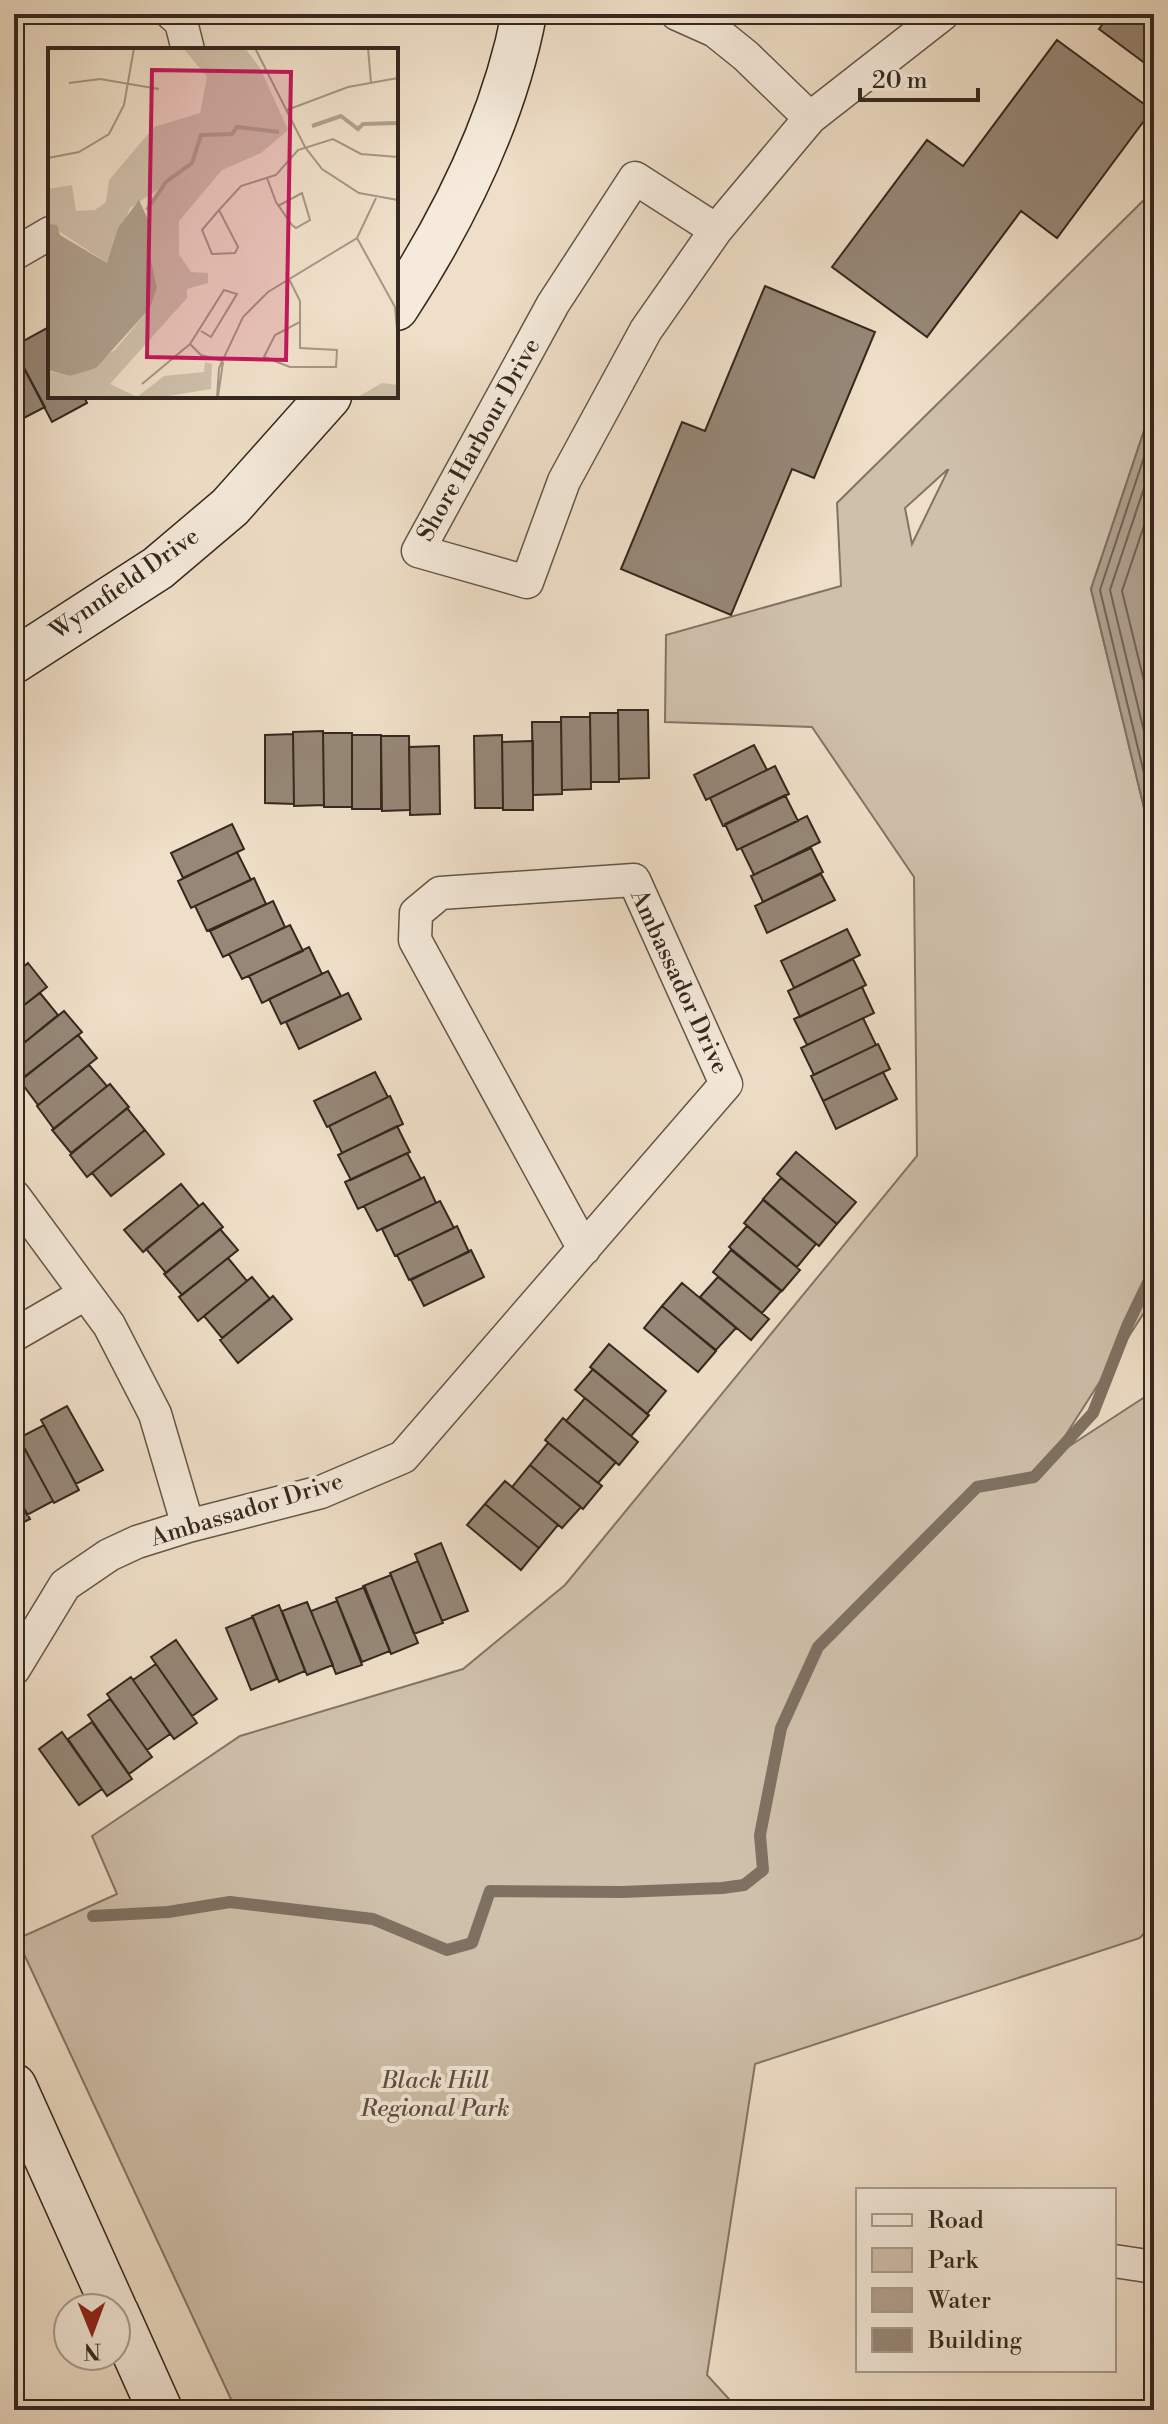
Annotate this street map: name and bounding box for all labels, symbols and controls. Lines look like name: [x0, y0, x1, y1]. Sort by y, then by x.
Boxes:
inset map: [48, 48, 398, 398]
scale bar: [860, 52, 978, 102]
text: 20 m: [872, 66, 928, 96]
street label: Shore Harbour Drive: [411, 333, 547, 547]
street label: Wynnfield Drive: [44, 521, 205, 647]
street label: Ambassador Drive: [623, 884, 735, 1079]
street label: Ambassador Drive: [146, 1466, 347, 1554]
park label: Black Hill Regional Park: [360, 2066, 509, 2124]
legend: [856, 2188, 1116, 2372]
text: Road: [928, 2206, 984, 2236]
text: Park: [928, 2246, 979, 2276]
text: Water: [927, 2286, 991, 2316]
north arrow: [52, 2292, 132, 2372]
text: Building: [927, 2326, 1022, 2356]
text: N: [83, 2337, 101, 2364]

